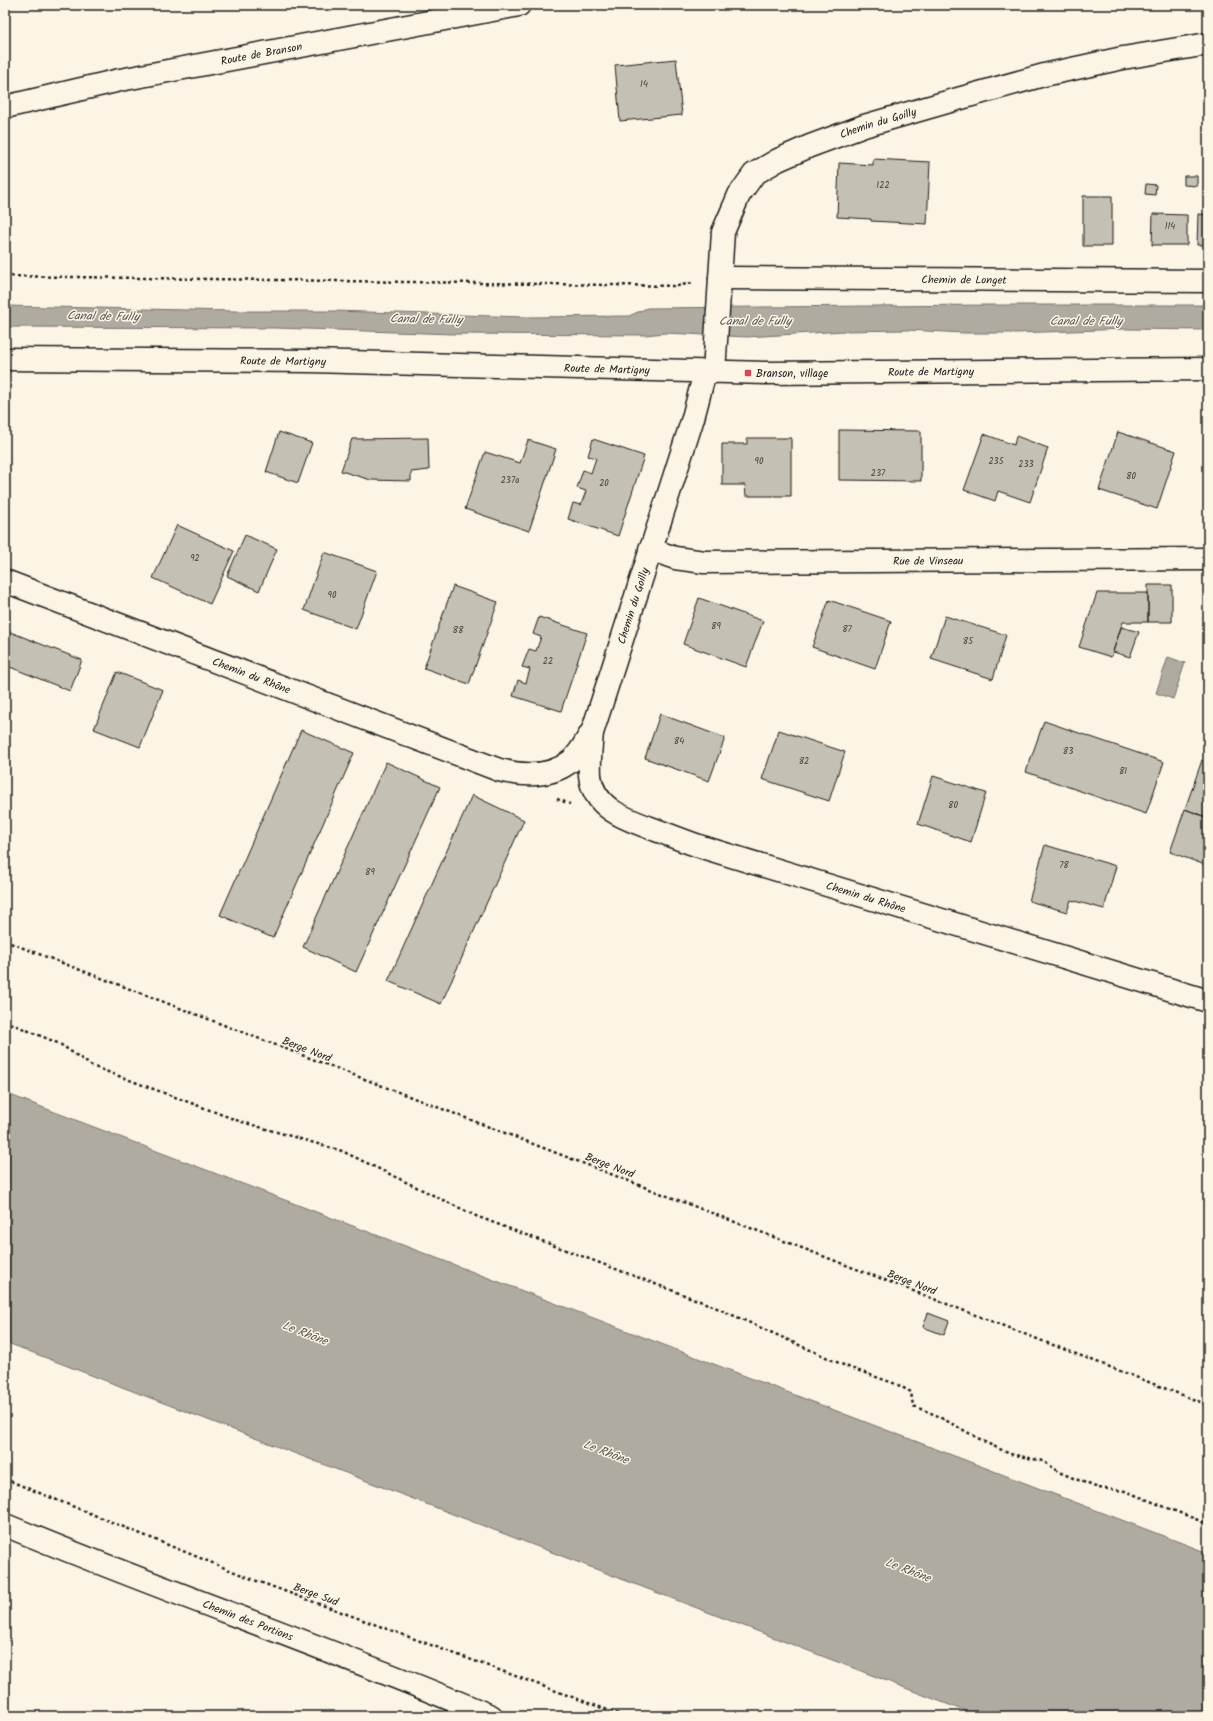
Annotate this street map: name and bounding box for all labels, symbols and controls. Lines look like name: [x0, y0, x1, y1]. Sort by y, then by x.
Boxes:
street label: Route de Branson: [219, 38, 304, 71]
house number: 14: [640, 77, 648, 92]
street label: Chemin du Goilly: [837, 103, 919, 144]
house number: 122: [876, 178, 890, 193]
house number: 114: [1165, 219, 1175, 234]
street label: Chemin de Longet: [921, 271, 1007, 290]
water label: Canal de Fully: [67, 306, 142, 327]
water label: Canal de Fully: [390, 309, 465, 330]
water label: Canal de Fully: [719, 312, 794, 331]
water label: Canal de Fully: [1050, 312, 1125, 331]
street label: Route de Martigny: [240, 353, 327, 371]
street label: Route de Martigny: [564, 360, 651, 380]
street label: Route de Martigny: [888, 363, 975, 382]
place label: Branson, village: [756, 365, 828, 383]
marker: Branson, village: [743, 368, 753, 378]
house number: 90: [755, 454, 764, 469]
house number: 235: [988, 454, 1005, 469]
house number: 233: [1018, 457, 1034, 472]
house number: 237: [871, 466, 886, 481]
house number: 80: [1126, 469, 1136, 484]
house number: 237a: [501, 473, 519, 488]
house number: 20: [599, 476, 609, 491]
house number: 92: [190, 551, 200, 566]
street label: Rue de Vinseau: [893, 552, 964, 571]
street label: Chemin du Goilly: [613, 565, 655, 646]
house number: 90: [328, 588, 337, 603]
house number: 89: [711, 619, 722, 634]
house number: 87: [842, 622, 853, 637]
house number: 88: [453, 623, 464, 638]
house number: 85: [963, 634, 974, 649]
street label: Chemin du Rhône: [209, 653, 293, 699]
house number: 22: [543, 654, 553, 669]
house number: 84: [674, 734, 684, 749]
house number: 83: [1063, 744, 1073, 759]
house number: 82: [799, 754, 809, 769]
house number: 81: [1119, 764, 1127, 779]
house number: 80: [948, 798, 958, 813]
house number: 78: [1059, 858, 1069, 873]
house number: 89: [365, 865, 376, 880]
street label: Chemin du Rhône: [824, 877, 908, 918]
street label: Berge Nord: [279, 1032, 334, 1068]
street label: Berge Nord: [582, 1148, 637, 1184]
street label: Berge Nord: [884, 1265, 939, 1301]
water label: Le Rhône: [279, 1316, 332, 1351]
water label: Le Rhône: [580, 1435, 633, 1470]
water label: Le Rhône: [882, 1553, 935, 1588]
street label: Berge Sud: [291, 1578, 341, 1612]
street label: Chemin des Portions: [200, 1596, 296, 1647]

